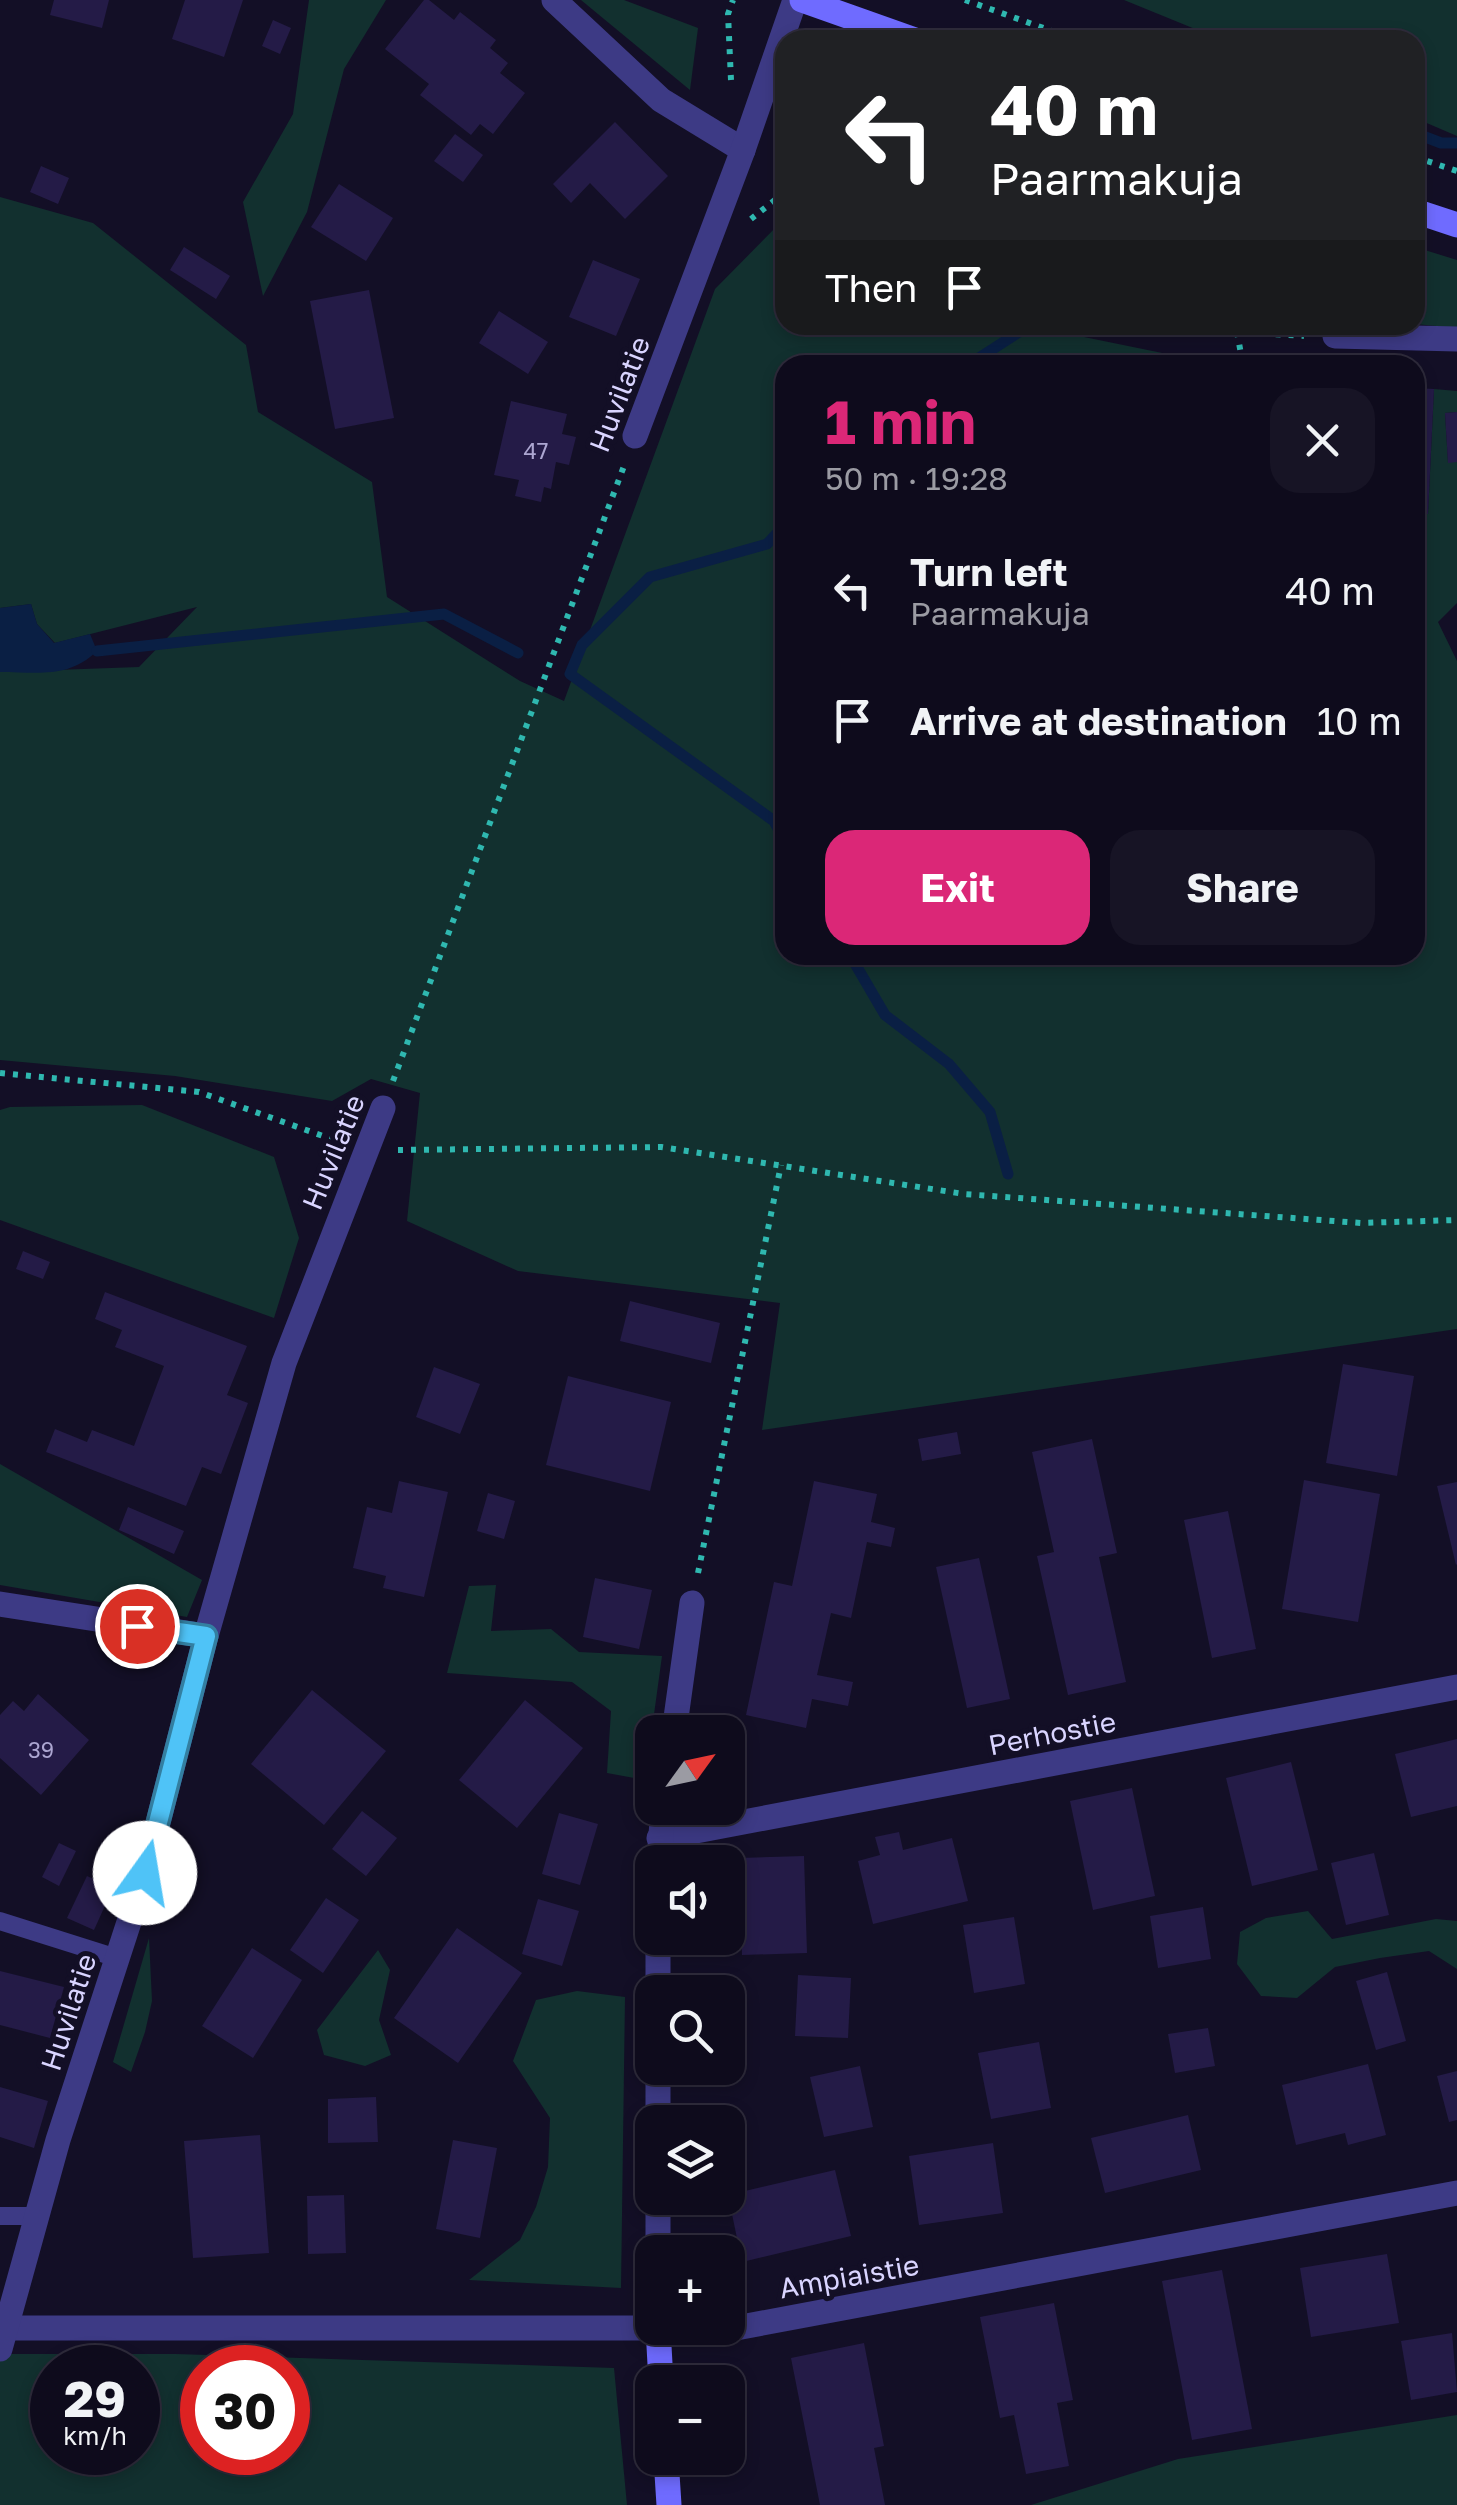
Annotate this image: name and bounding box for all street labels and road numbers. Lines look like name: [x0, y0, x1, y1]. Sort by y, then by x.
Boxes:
street label: Huvilatie: [582, 332, 656, 456]
street label: Huvilatie: [295, 1090, 371, 1214]
street label: Perhostie: [986, 1704, 1118, 1762]
street label: Huvilatie: [34, 1949, 102, 2075]
street label: Ampiaistie: [777, 2247, 921, 2305]

